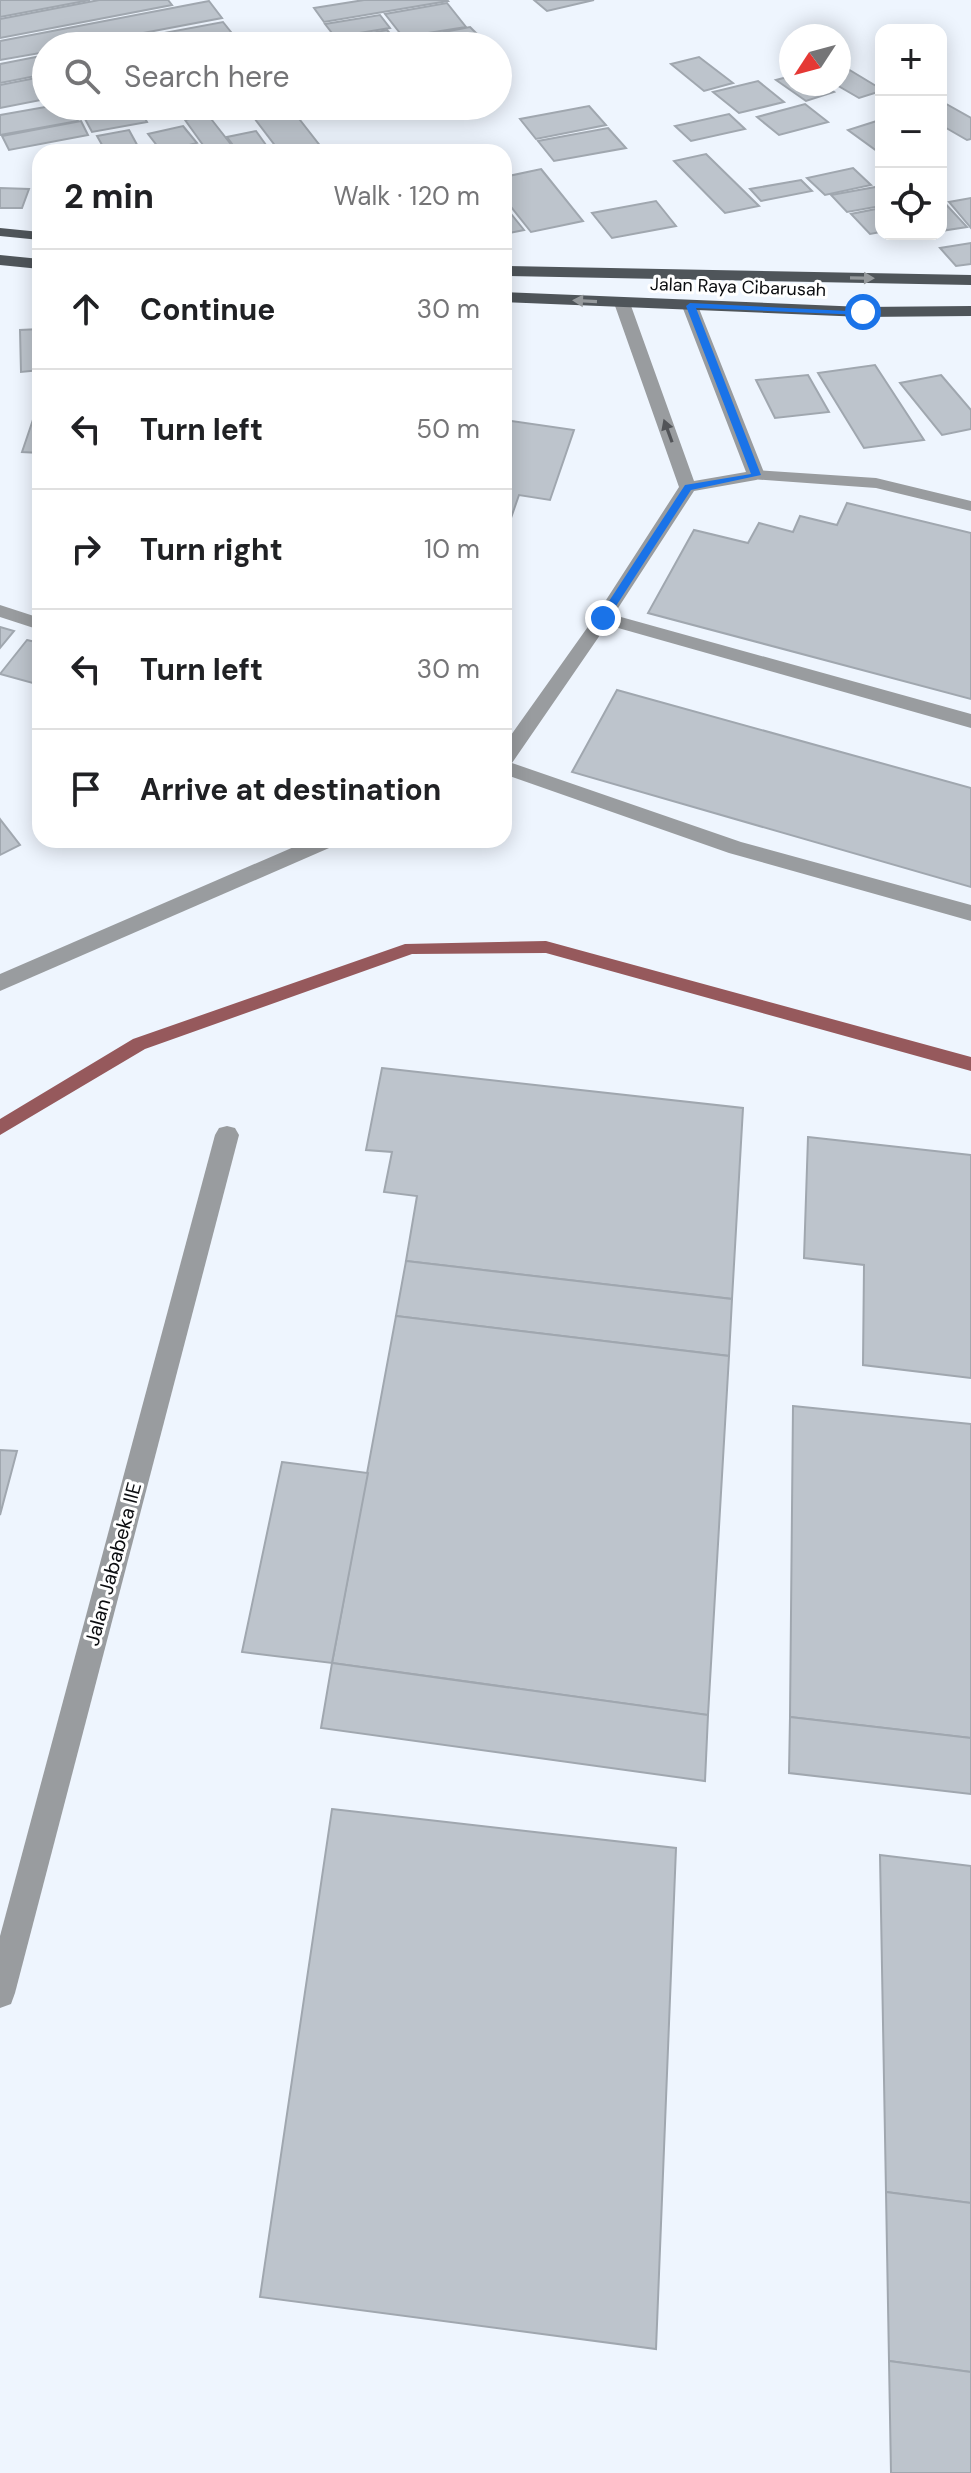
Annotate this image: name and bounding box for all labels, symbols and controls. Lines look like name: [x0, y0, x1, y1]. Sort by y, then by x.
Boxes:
north arrow: [779, 24, 851, 96]
map controls: [875, 24, 947, 240]
button: +: [875, 24, 947, 96]
search box: [32, 32, 512, 120]
icon: search: [60, 54, 104, 98]
text: Search here: [124, 57, 290, 96]
button: −: [875, 96, 947, 168]
button: locate: [875, 168, 947, 240]
text: 2 min: [64, 174, 154, 219]
text: Walk · 120 m: [333, 179, 480, 213]
street label: Jalan Raya Cibarusah: [650, 272, 826, 302]
one-way arrow: [850, 272, 875, 284]
icon: ahead: [64, 287, 108, 331]
text: Continue: [140, 290, 275, 329]
text: 30 m: [417, 292, 480, 326]
route start: [845, 294, 881, 330]
one-way arrow: [572, 295, 597, 308]
icon: left: [64, 407, 108, 451]
text: Turn left: [140, 410, 263, 449]
text: 50 m: [416, 412, 480, 446]
one-way arrow: [661, 419, 674, 443]
icon: right: [64, 527, 108, 571]
text: Turn right: [140, 530, 283, 569]
text: 10 m: [424, 532, 480, 566]
route end: [585, 600, 621, 636]
icon: left: [64, 647, 108, 691]
text: Turn left: [140, 650, 263, 689]
text: 30 m: [417, 652, 480, 686]
icon: arrive: [64, 767, 108, 811]
text: Arrive at destination: [140, 770, 441, 809]
street label: Jalan Jababeka IIE: [79, 1479, 147, 1649]

